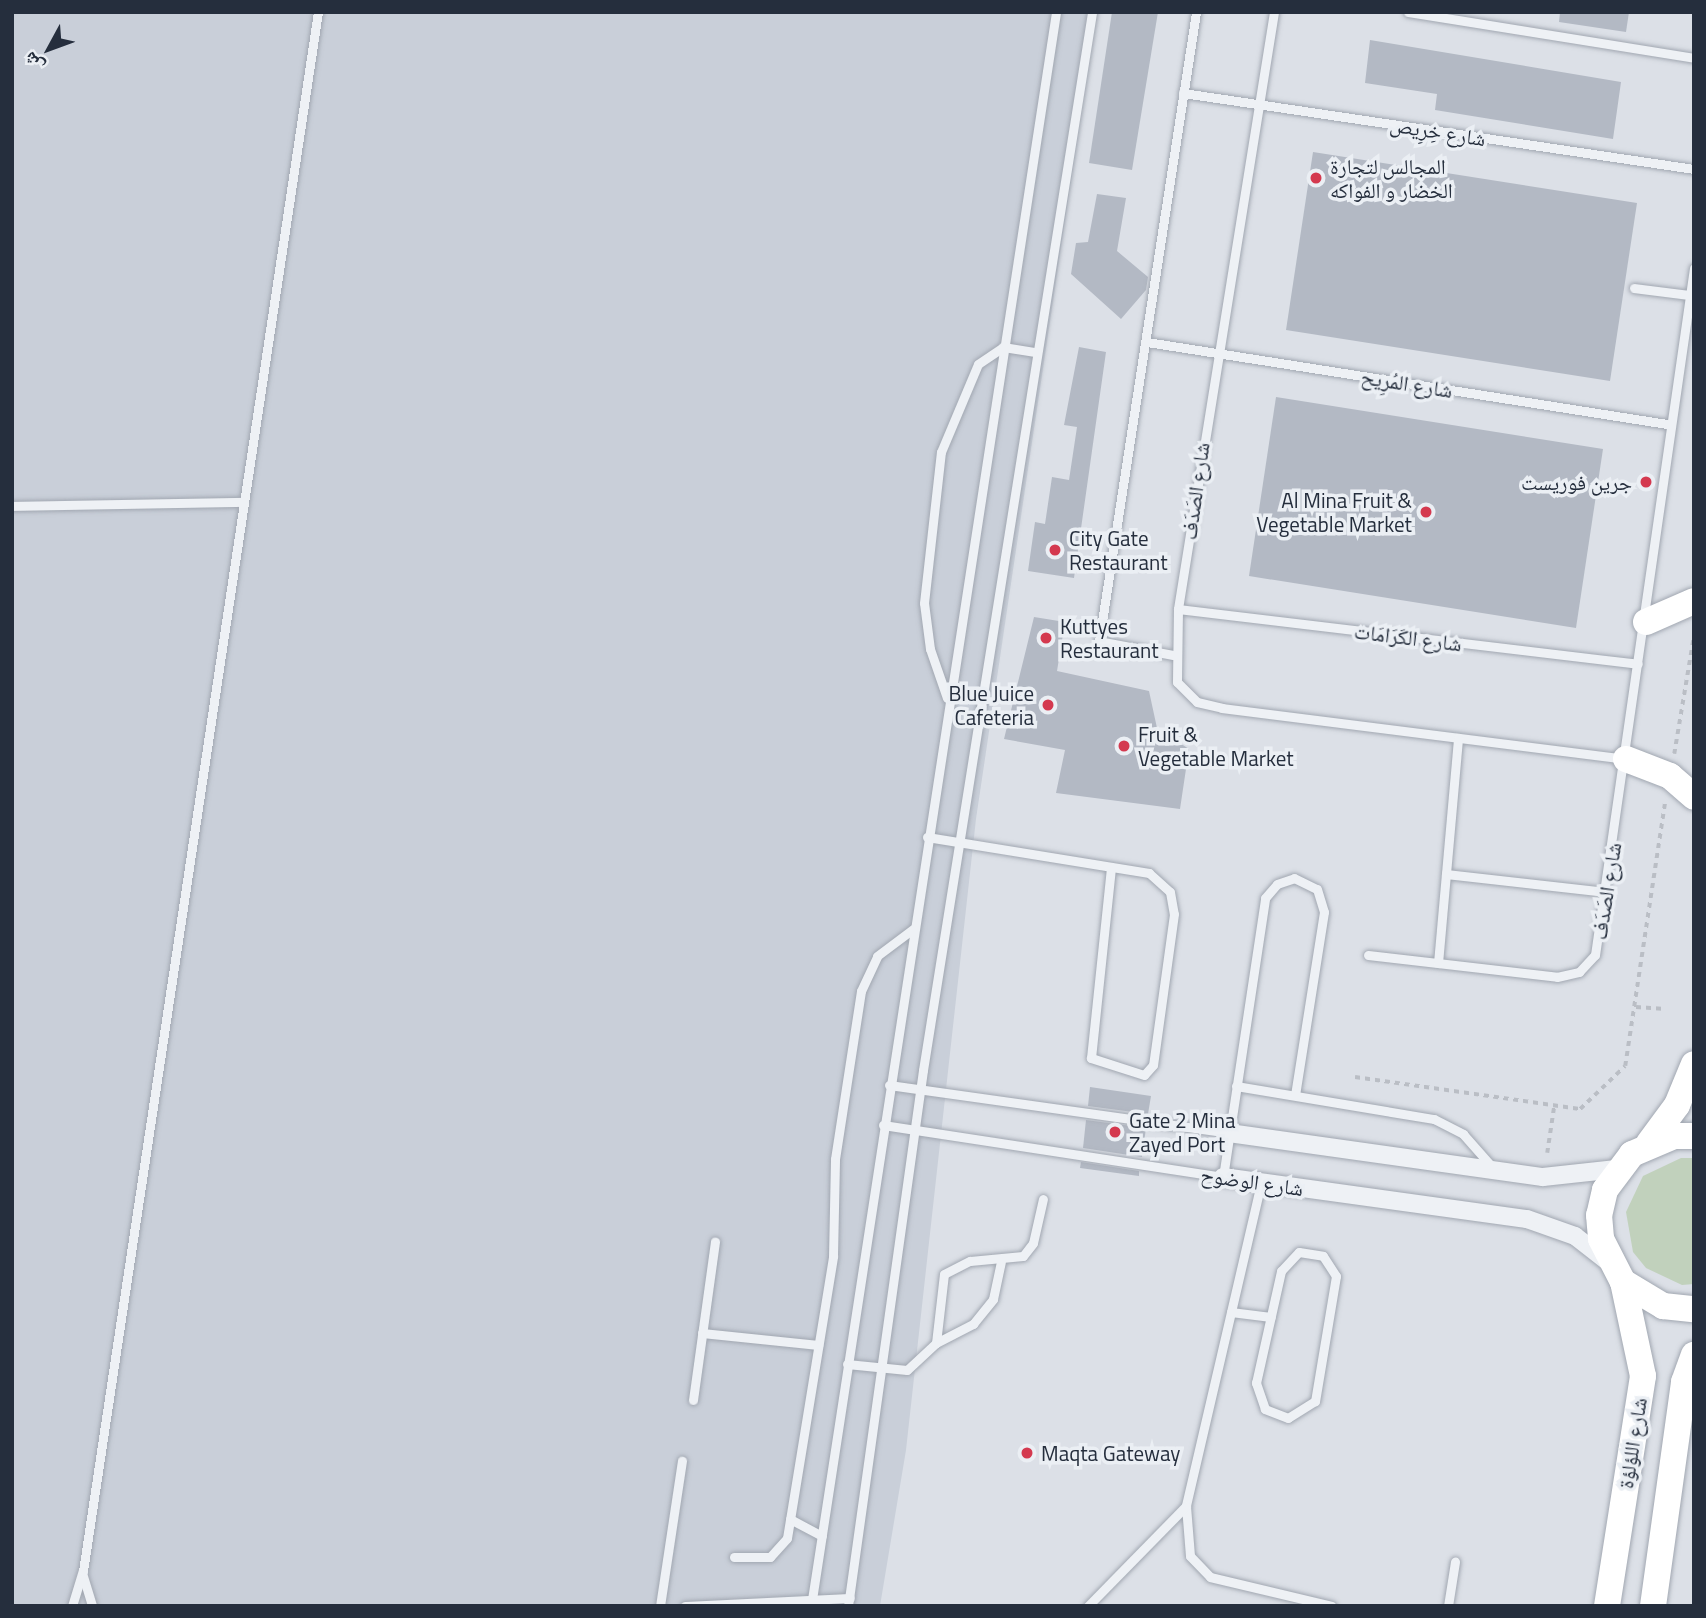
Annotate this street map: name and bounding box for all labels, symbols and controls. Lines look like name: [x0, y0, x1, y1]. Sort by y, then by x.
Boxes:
north arrow: [14, 14, 84, 84]
text: ش: [15, 46, 50, 80]
street label: شارع خِرِيص: [1388, 111, 1488, 151]
place label: المجالس لتجارة الخضار و الفواكه: [1330, 153, 1453, 203]
marker: المجالس لتجارة الخضار و الفواكه: [1308, 170, 1324, 186]
street label: شارع المُرِيح: [1359, 363, 1455, 403]
street label: شارع الصَدَف: [1176, 441, 1214, 541]
place label: جرين فوريست: [1521, 469, 1632, 495]
marker: جرين فوريست: [1638, 474, 1654, 490]
place label: Al Mina Fruit & Vegetable Market: [1256, 487, 1412, 537]
marker: Al Mina Fruit & Vegetable Market: [1418, 504, 1434, 520]
place label: City Gate Restaurant: [1069, 525, 1168, 575]
marker: City Gate Restaurant: [1047, 542, 1063, 558]
place label: Kuttyes Restaurant: [1060, 613, 1159, 663]
street label: شارع الكَرَامَات: [1353, 618, 1463, 656]
marker: Kuttyes Restaurant: [1038, 630, 1054, 646]
place label: Blue Juice Cafeteria: [948, 680, 1034, 730]
marker: Blue Juice Cafeteria: [1040, 697, 1056, 713]
place label: Fruit & Vegetable Market: [1138, 721, 1294, 771]
marker: Fruit & Vegetable Market: [1116, 738, 1132, 754]
street label: شارع الصَدَف: [1586, 841, 1626, 941]
place label: Gate 2 Mina Zayed Port: [1129, 1107, 1235, 1157]
marker: Gate 2 Mina Zayed Port: [1107, 1124, 1123, 1140]
street label: شارع الوضوح: [1199, 1161, 1305, 1201]
street label: شارع اللؤلؤة: [1612, 1396, 1652, 1490]
place label: Maqta Gateway: [1041, 1440, 1181, 1466]
marker: Maqta Gateway: [1019, 1445, 1035, 1461]

